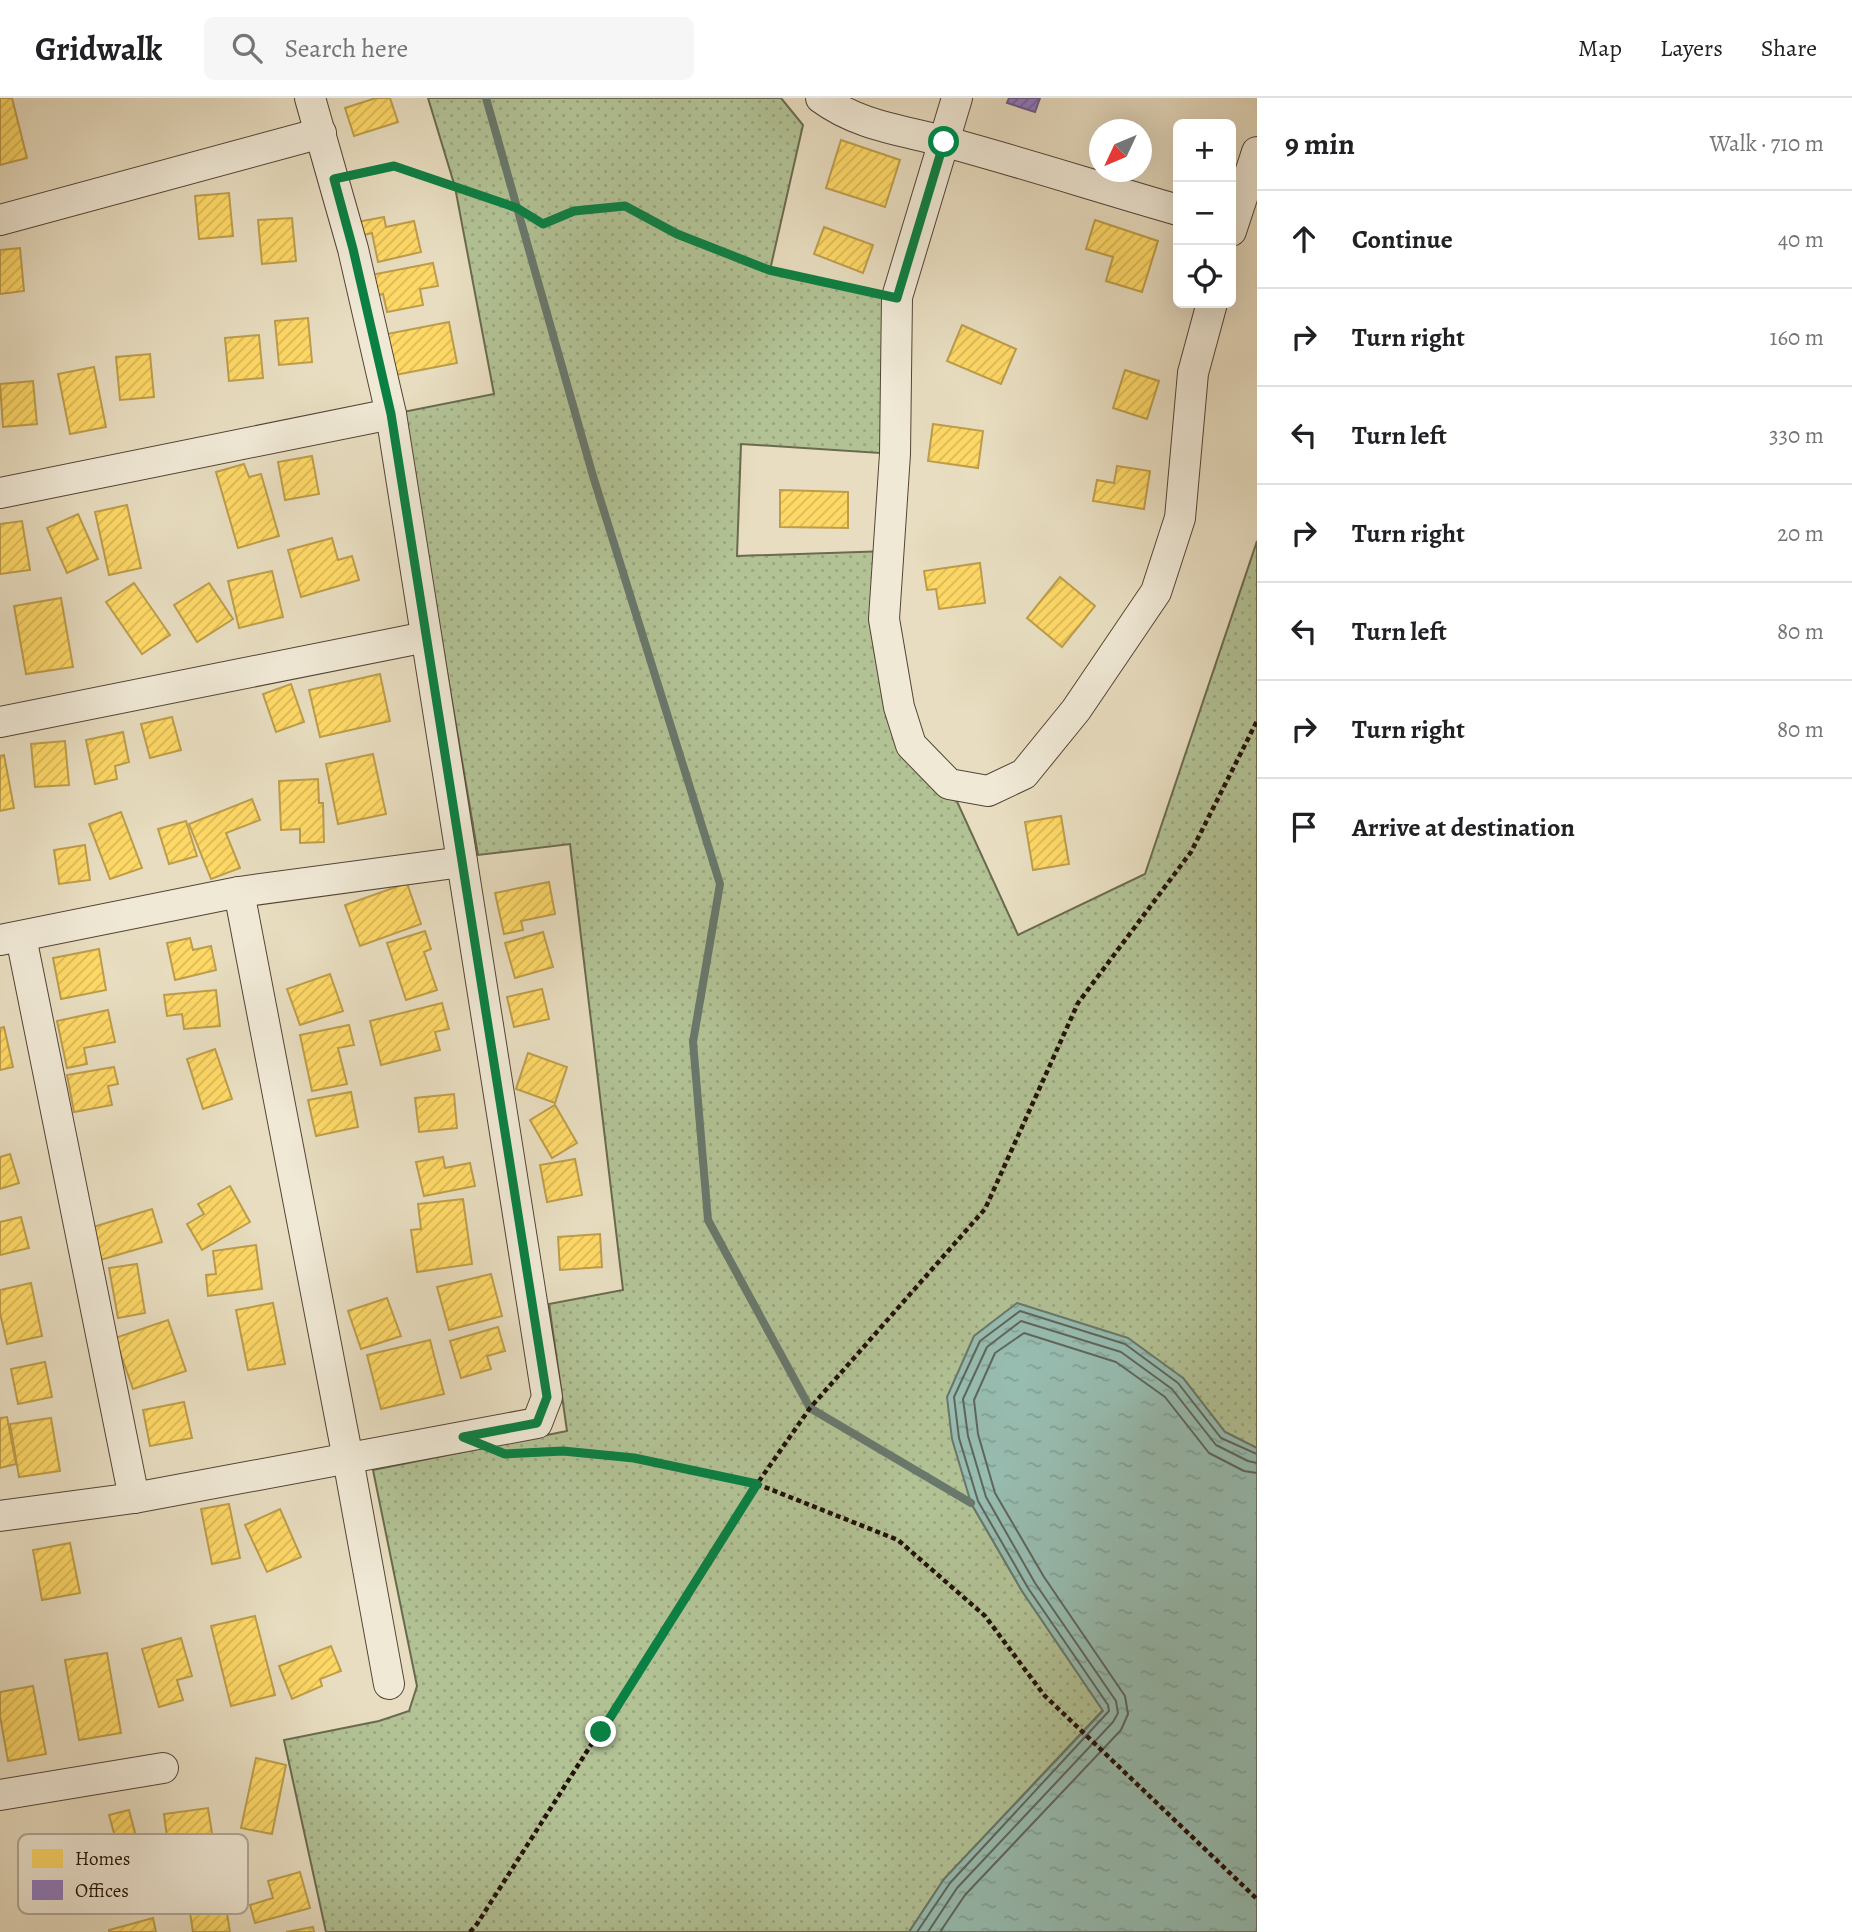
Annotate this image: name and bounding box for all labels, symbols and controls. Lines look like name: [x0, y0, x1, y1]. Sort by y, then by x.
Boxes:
search box: [204, 17, 694, 80]
text: Gridwalk: [35, 26, 162, 71]
icon: search: [228, 29, 266, 67]
text: Search here: [284, 31, 408, 66]
text: Map: [1578, 32, 1622, 64]
text: Layers: [1660, 32, 1723, 64]
text: Share: [1761, 32, 1817, 64]
north arrow: [1089, 119, 1152, 182]
map controls: [1173, 119, 1236, 308]
button: +: [1173, 119, 1236, 182]
text: 9 min: [1285, 124, 1355, 164]
route start: [928, 126, 959, 157]
text: Walk · 710 m: [1710, 128, 1824, 159]
button: −: [1173, 182, 1236, 245]
icon: ahead: [1285, 220, 1323, 258]
text: Continue: [1352, 222, 1453, 257]
text: 40 m: [1778, 224, 1824, 255]
button: locate: [1173, 245, 1236, 308]
icon: right: [1285, 318, 1323, 356]
text: Turn right: [1352, 320, 1465, 355]
text: 160 m: [1770, 322, 1824, 353]
icon: left: [1285, 416, 1323, 454]
text: Turn left: [1352, 418, 1447, 453]
text: 330 m: [1769, 420, 1824, 451]
icon: right: [1285, 514, 1323, 552]
text: Turn right: [1352, 516, 1465, 551]
text: 20 m: [1777, 518, 1824, 549]
icon: left: [1285, 612, 1323, 650]
text: Turn left: [1352, 614, 1447, 649]
text: 80 m: [1777, 616, 1824, 647]
icon: right: [1285, 710, 1323, 748]
text: Turn right: [1352, 712, 1465, 747]
text: 80 m: [1777, 714, 1824, 745]
icon: arrive: [1285, 808, 1323, 846]
text: Arrive at destination: [1352, 810, 1575, 845]
route end: [585, 1716, 616, 1747]
legend: [18, 1834, 248, 1914]
text: Homes: [75, 1846, 130, 1872]
text: Offices: [75, 1878, 129, 1904]

